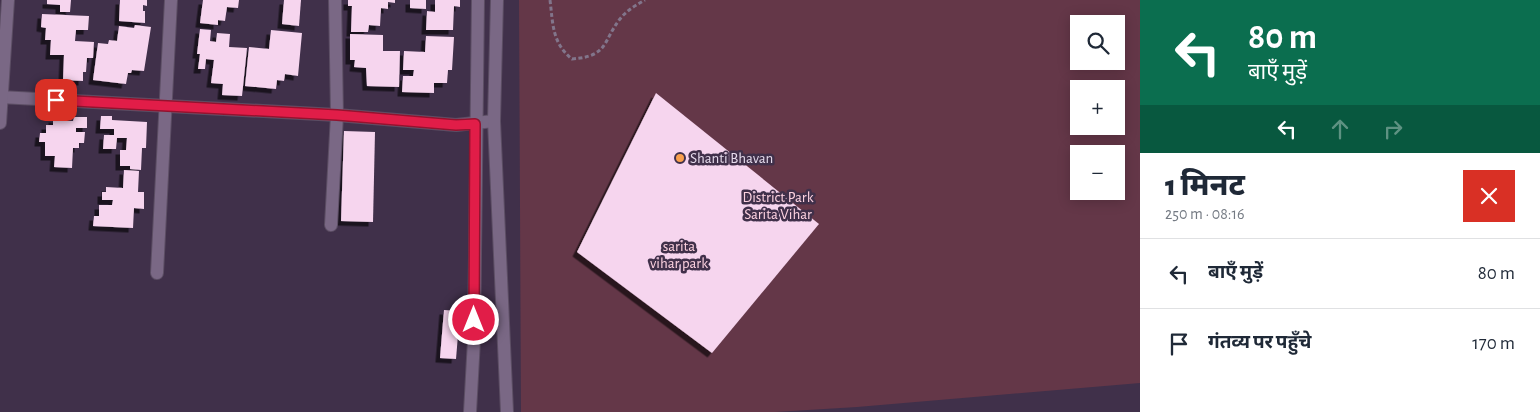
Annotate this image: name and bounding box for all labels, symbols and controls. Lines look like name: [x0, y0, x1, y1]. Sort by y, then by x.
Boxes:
map controls: [1070, 15, 1125, 200]
button: search: [1070, 15, 1125, 70]
icon: left: [1165, 20, 1230, 85]
text: 80 m: [1248, 20, 1317, 55]
text: बाएँ मुड़ें: [1248, 61, 1307, 83]
pin: [35, 79, 77, 121]
button: +: [1070, 80, 1125, 135]
icon: arrive: [42, 86, 70, 114]
icon: left: [1273, 115, 1301, 143]
icon: ahead: [1326, 115, 1354, 143]
icon: right: [1379, 115, 1407, 143]
button: −: [1070, 145, 1125, 200]
place label: Shanti Bhavan: [690, 151, 773, 166]
marker: Shanti Bhavan: [674, 152, 686, 164]
button: close: [1463, 170, 1515, 222]
text: 1 मिनट: [1165, 171, 1245, 201]
park label: District Park Sarita Vihar: [742, 190, 814, 222]
text: 250 m · 08:16: [1165, 206, 1245, 222]
park label: sarita vihar park: [650, 239, 708, 271]
icon: left: [1165, 260, 1193, 288]
text: बाएँ मुड़ें: [1208, 263, 1263, 282]
text: 80 m: [1478, 264, 1515, 283]
position arrow: [447, 293, 499, 345]
icon: arrive: [1165, 330, 1193, 358]
text: गंतव्य पर पहुँचे: [1208, 333, 1311, 352]
text: 170 m: [1472, 334, 1515, 353]

